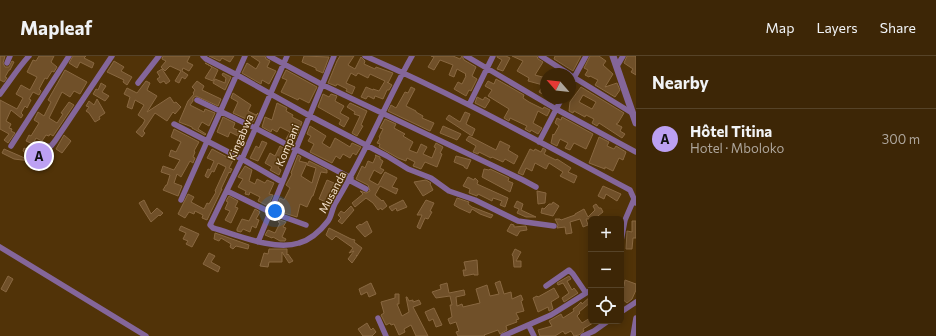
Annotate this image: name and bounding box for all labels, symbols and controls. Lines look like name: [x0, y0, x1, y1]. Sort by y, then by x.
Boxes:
text: Mapleaf: [20, 16, 92, 39]
text: Map: [766, 19, 794, 36]
text: Layers: [816, 19, 858, 36]
text: Share: [880, 19, 916, 36]
north arrow: [540, 68, 576, 104]
text: Nearby: [652, 72, 709, 93]
street label: Kingabwa: [224, 112, 256, 162]
street label: Kompani: [272, 122, 302, 168]
text: Hôtel Titina: [690, 122, 772, 140]
text: A: [660, 131, 670, 147]
text: 300 m: [882, 131, 920, 147]
text: Hotel · Mboloko: [690, 140, 784, 156]
pin: A: [26, 141, 52, 171]
street label: Musanda: [316, 169, 348, 215]
your location: [265, 201, 285, 221]
map controls: [588, 216, 624, 324]
button: +: [588, 216, 624, 252]
button: −: [588, 252, 624, 288]
button: locate: [588, 288, 624, 324]

